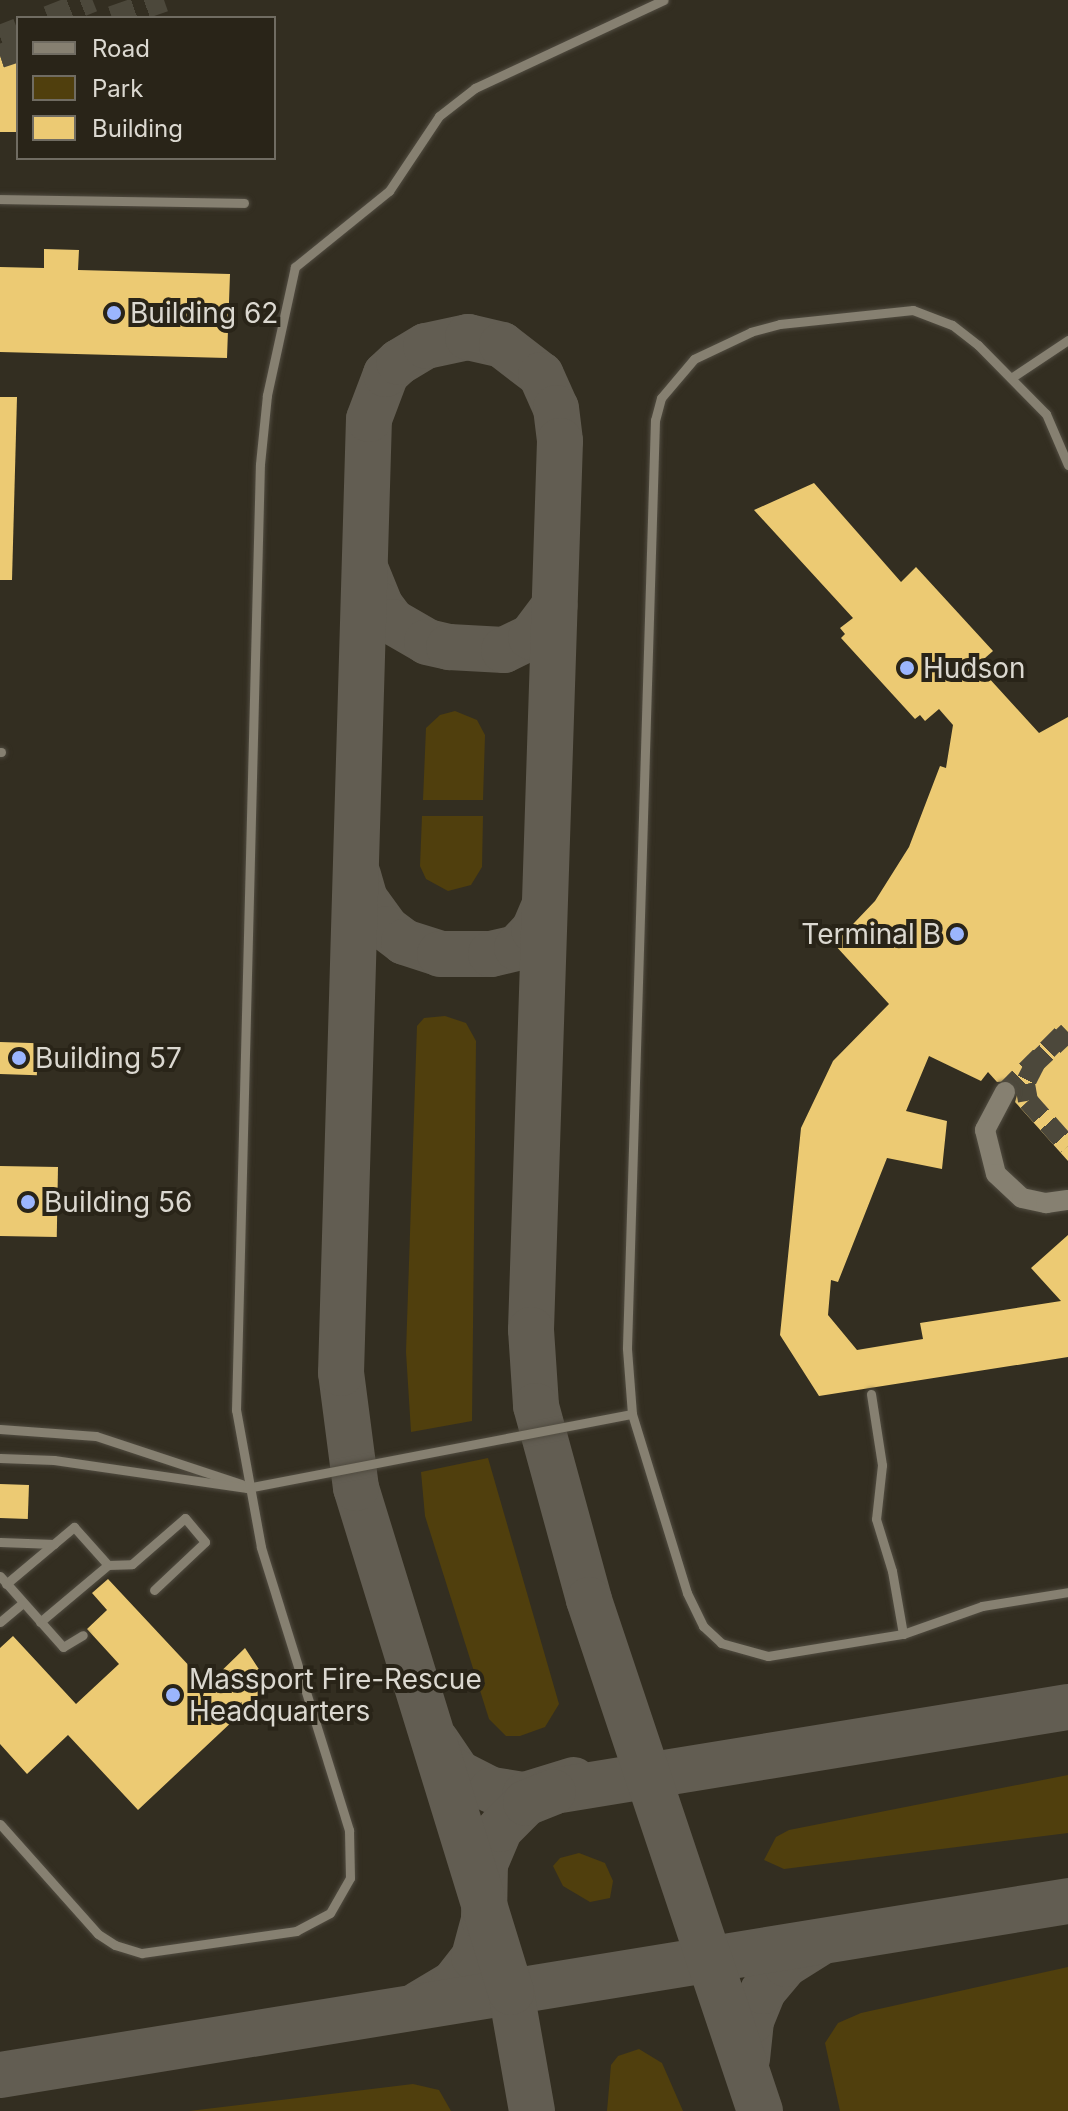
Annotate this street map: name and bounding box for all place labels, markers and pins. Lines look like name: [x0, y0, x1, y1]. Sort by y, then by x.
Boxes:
place label: Building 62: [130, 296, 278, 330]
marker: Building 62: [105, 304, 123, 322]
place label: Hudson: [923, 651, 1026, 685]
marker: Hudson: [898, 659, 916, 677]
place label: Terminal B: [801, 917, 941, 951]
marker: Terminal B: [948, 925, 966, 943]
place label: Building 57: [35, 1041, 182, 1075]
marker: Building 57: [10, 1049, 28, 1067]
place label: Building 56: [44, 1185, 192, 1219]
marker: Building 56: [19, 1193, 37, 1211]
place label: Massport Fire-Rescue Headquarters: [189, 1662, 482, 1728]
marker: Massport Fire-Rescue Headquarters: [164, 1686, 182, 1704]

